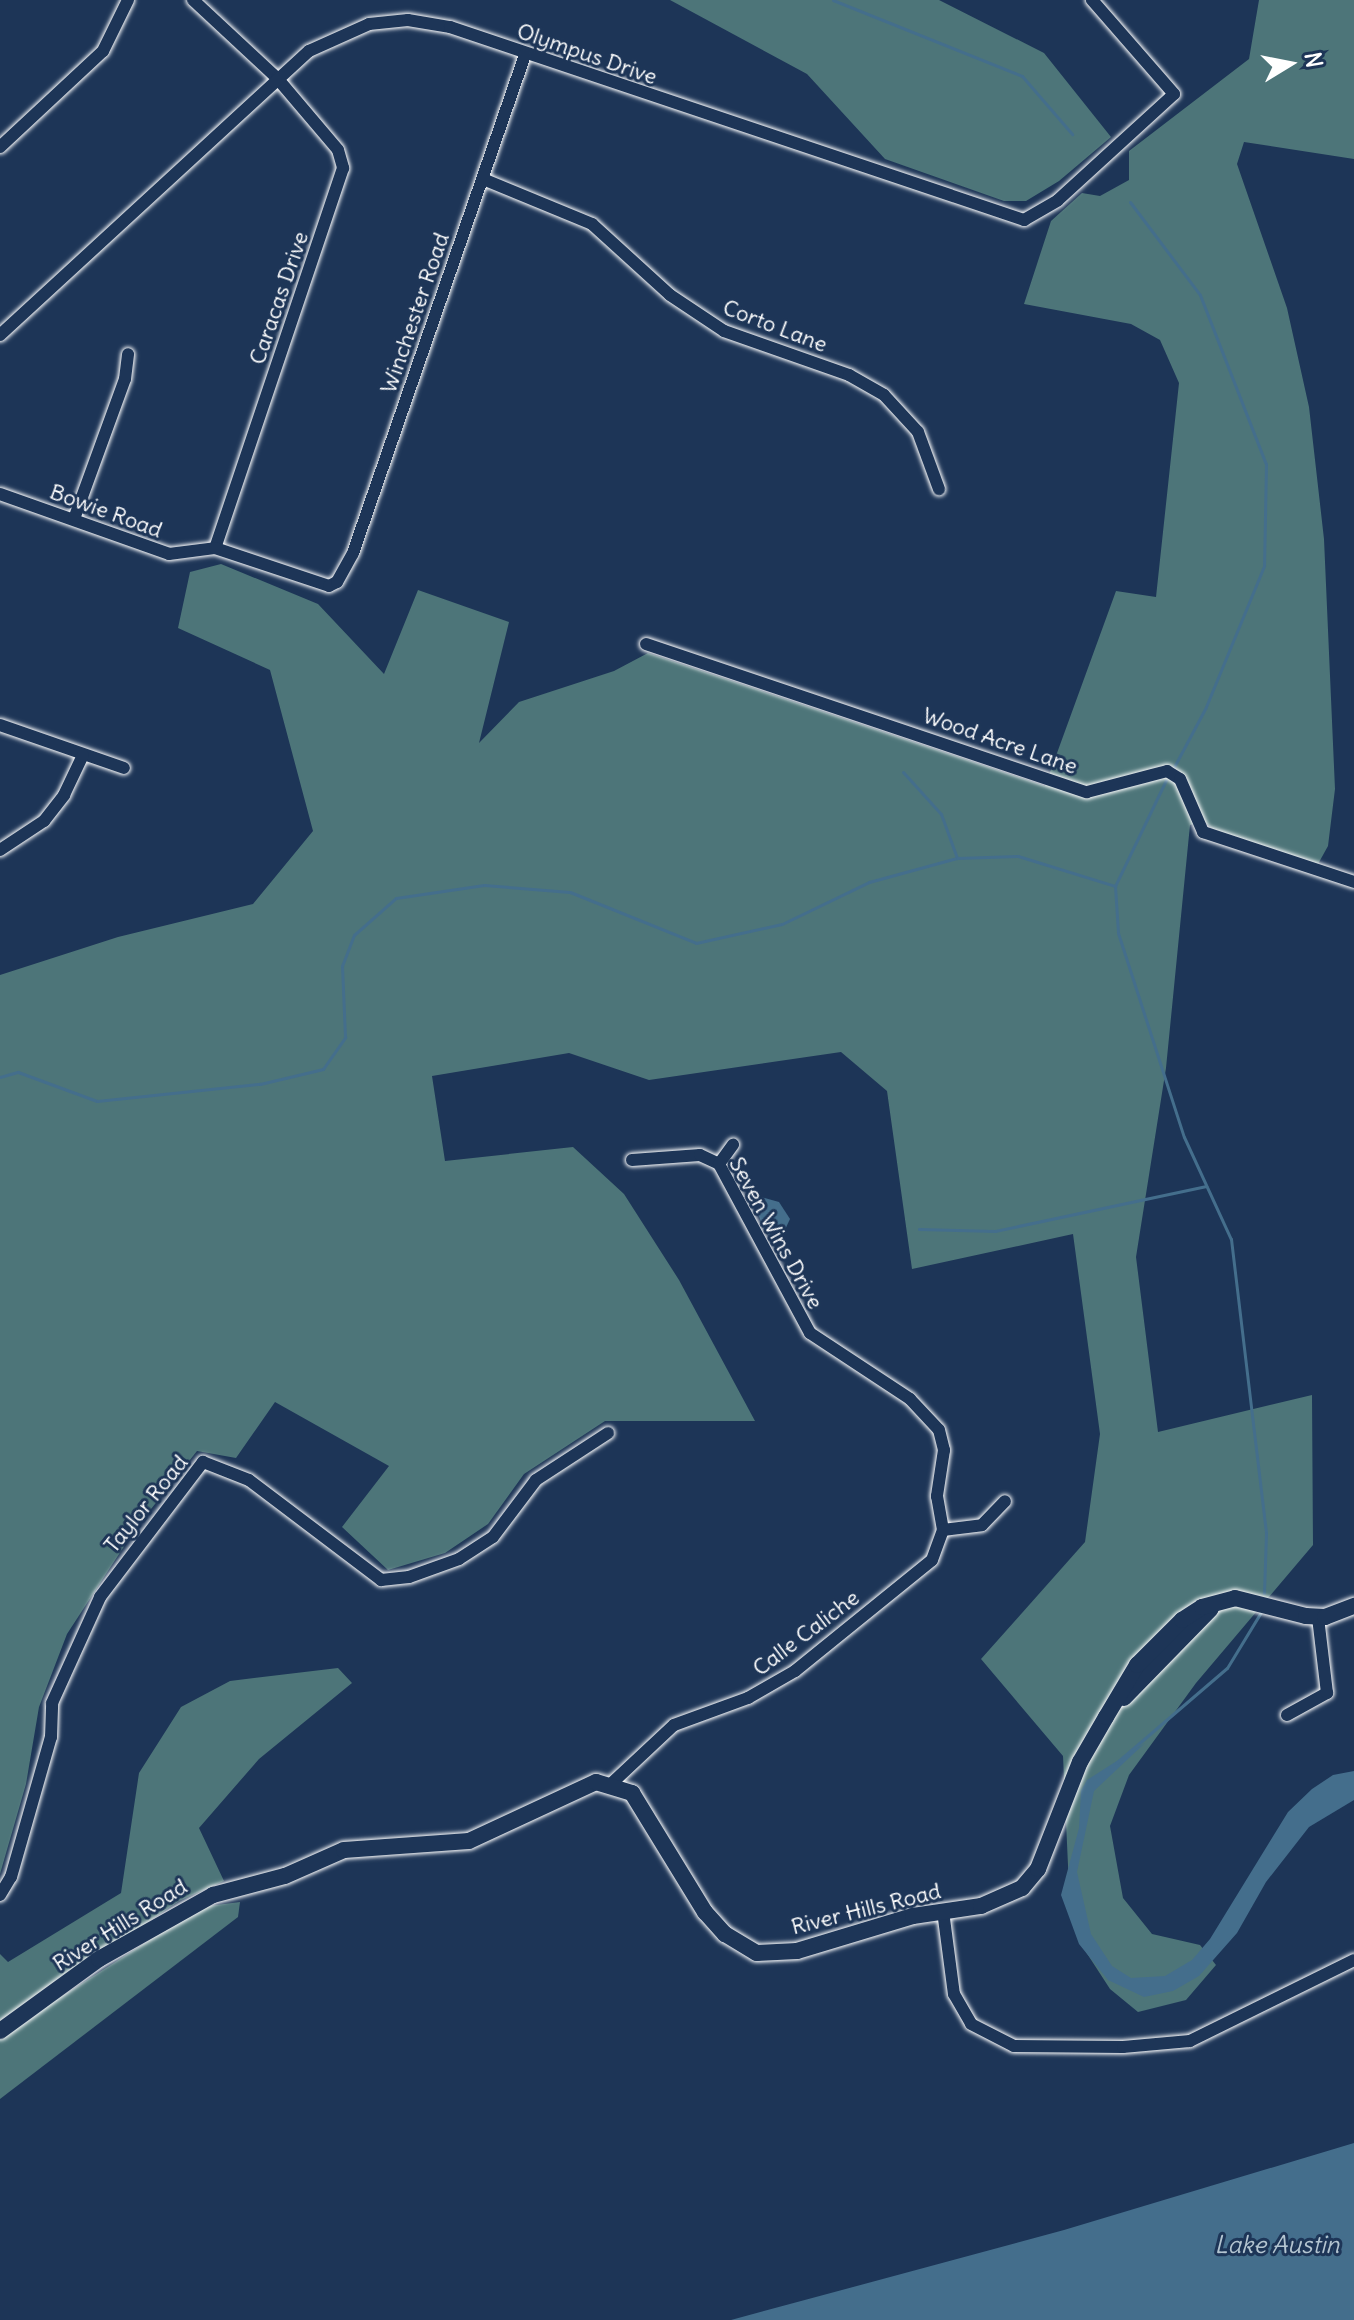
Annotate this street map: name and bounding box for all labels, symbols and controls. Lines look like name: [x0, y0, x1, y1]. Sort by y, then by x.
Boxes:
street label: Olympus Drive: [513, 18, 661, 90]
north arrow: [1250, 24, 1330, 104]
text: N: [1299, 50, 1329, 70]
street label: Caracas Drive: [244, 228, 314, 368]
street label: Winchester Road: [375, 229, 455, 397]
street label: Corto Lane: [719, 294, 831, 358]
street label: Bowie Road: [46, 478, 166, 544]
street label: Wood Acre Lane: [919, 702, 1081, 780]
street label: Seven Wins Drive: [723, 1152, 829, 1314]
street label: Taylor Road: [99, 1450, 193, 1558]
street label: Calle Caliche: [748, 1584, 864, 1682]
street label: River Hills Road: [48, 1873, 192, 1977]
street label: River Hills Road: [789, 1878, 943, 1940]
water label: Lake Austin: [1215, 2231, 1339, 2259]

